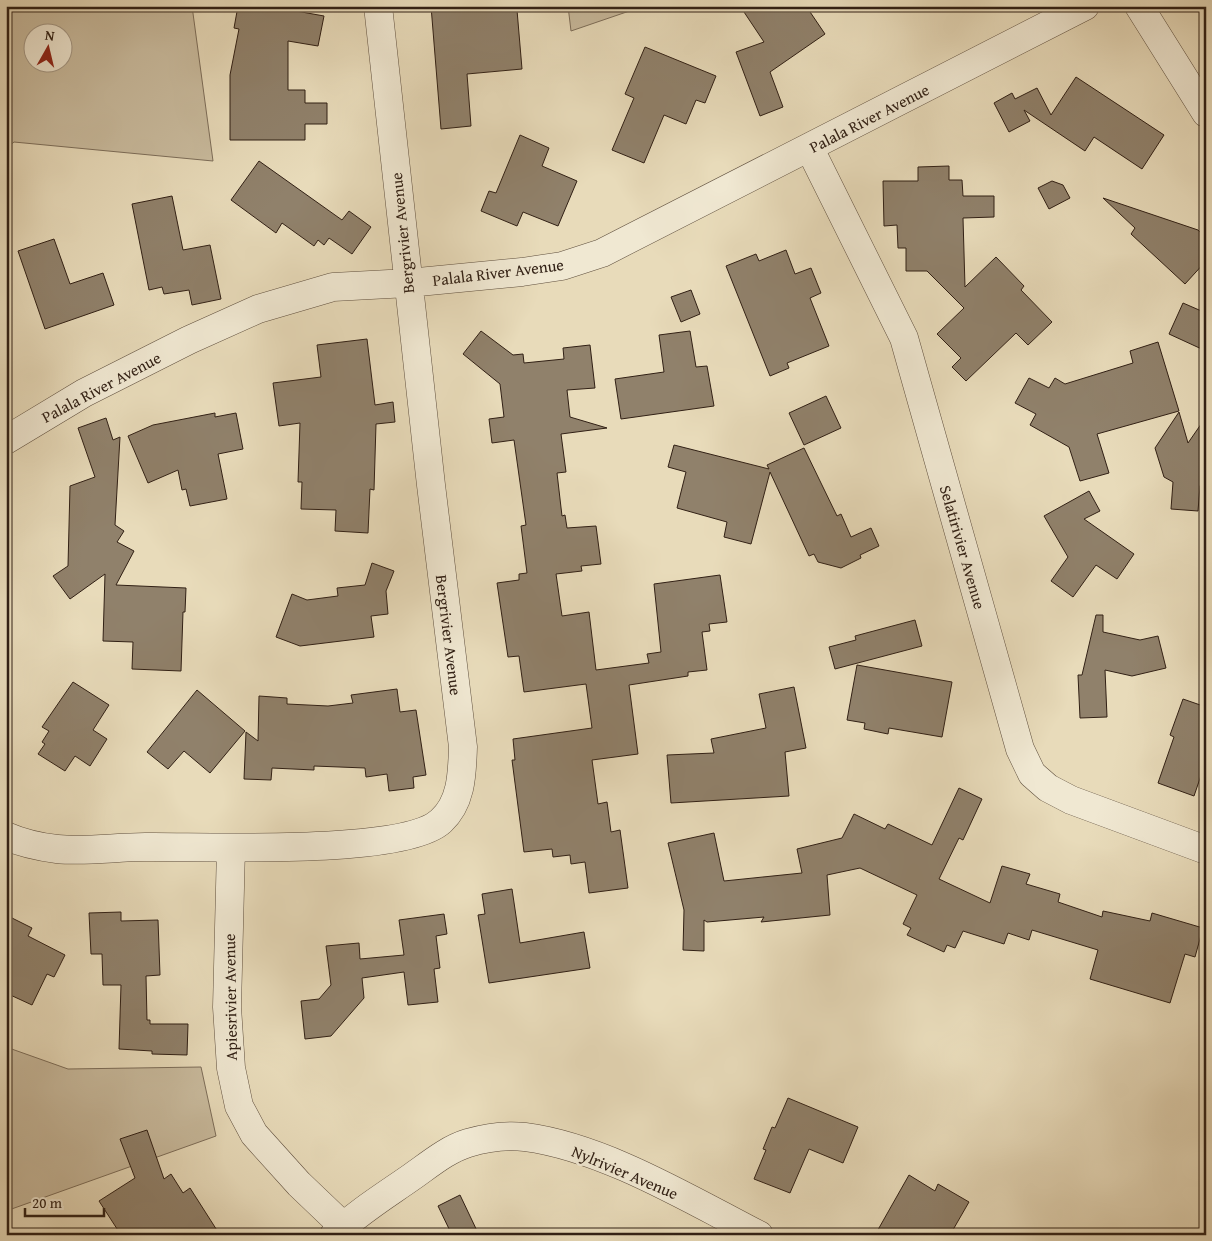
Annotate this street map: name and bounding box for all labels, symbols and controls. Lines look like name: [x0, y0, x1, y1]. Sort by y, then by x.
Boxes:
north arrow: [22, 22, 72, 72]
text: N: [44, 25, 56, 46]
street label: Palala River Avenue: [805, 77, 933, 159]
street label: Bergrivier Avenue: [384, 171, 420, 295]
street label: Palala River Avenue: [431, 252, 565, 292]
street label: Palala River Avenue: [37, 345, 165, 429]
street label: Selatirivier Avenue: [934, 482, 992, 612]
street label: Bergrivier Avenue: [430, 573, 468, 697]
street label: Apiesrivier Avenue: [217, 933, 243, 1061]
street label: Nylrivier Avenue: [568, 1139, 682, 1205]
scale bar: [25, 1186, 104, 1218]
text: 20 m: [32, 1192, 63, 1213]

